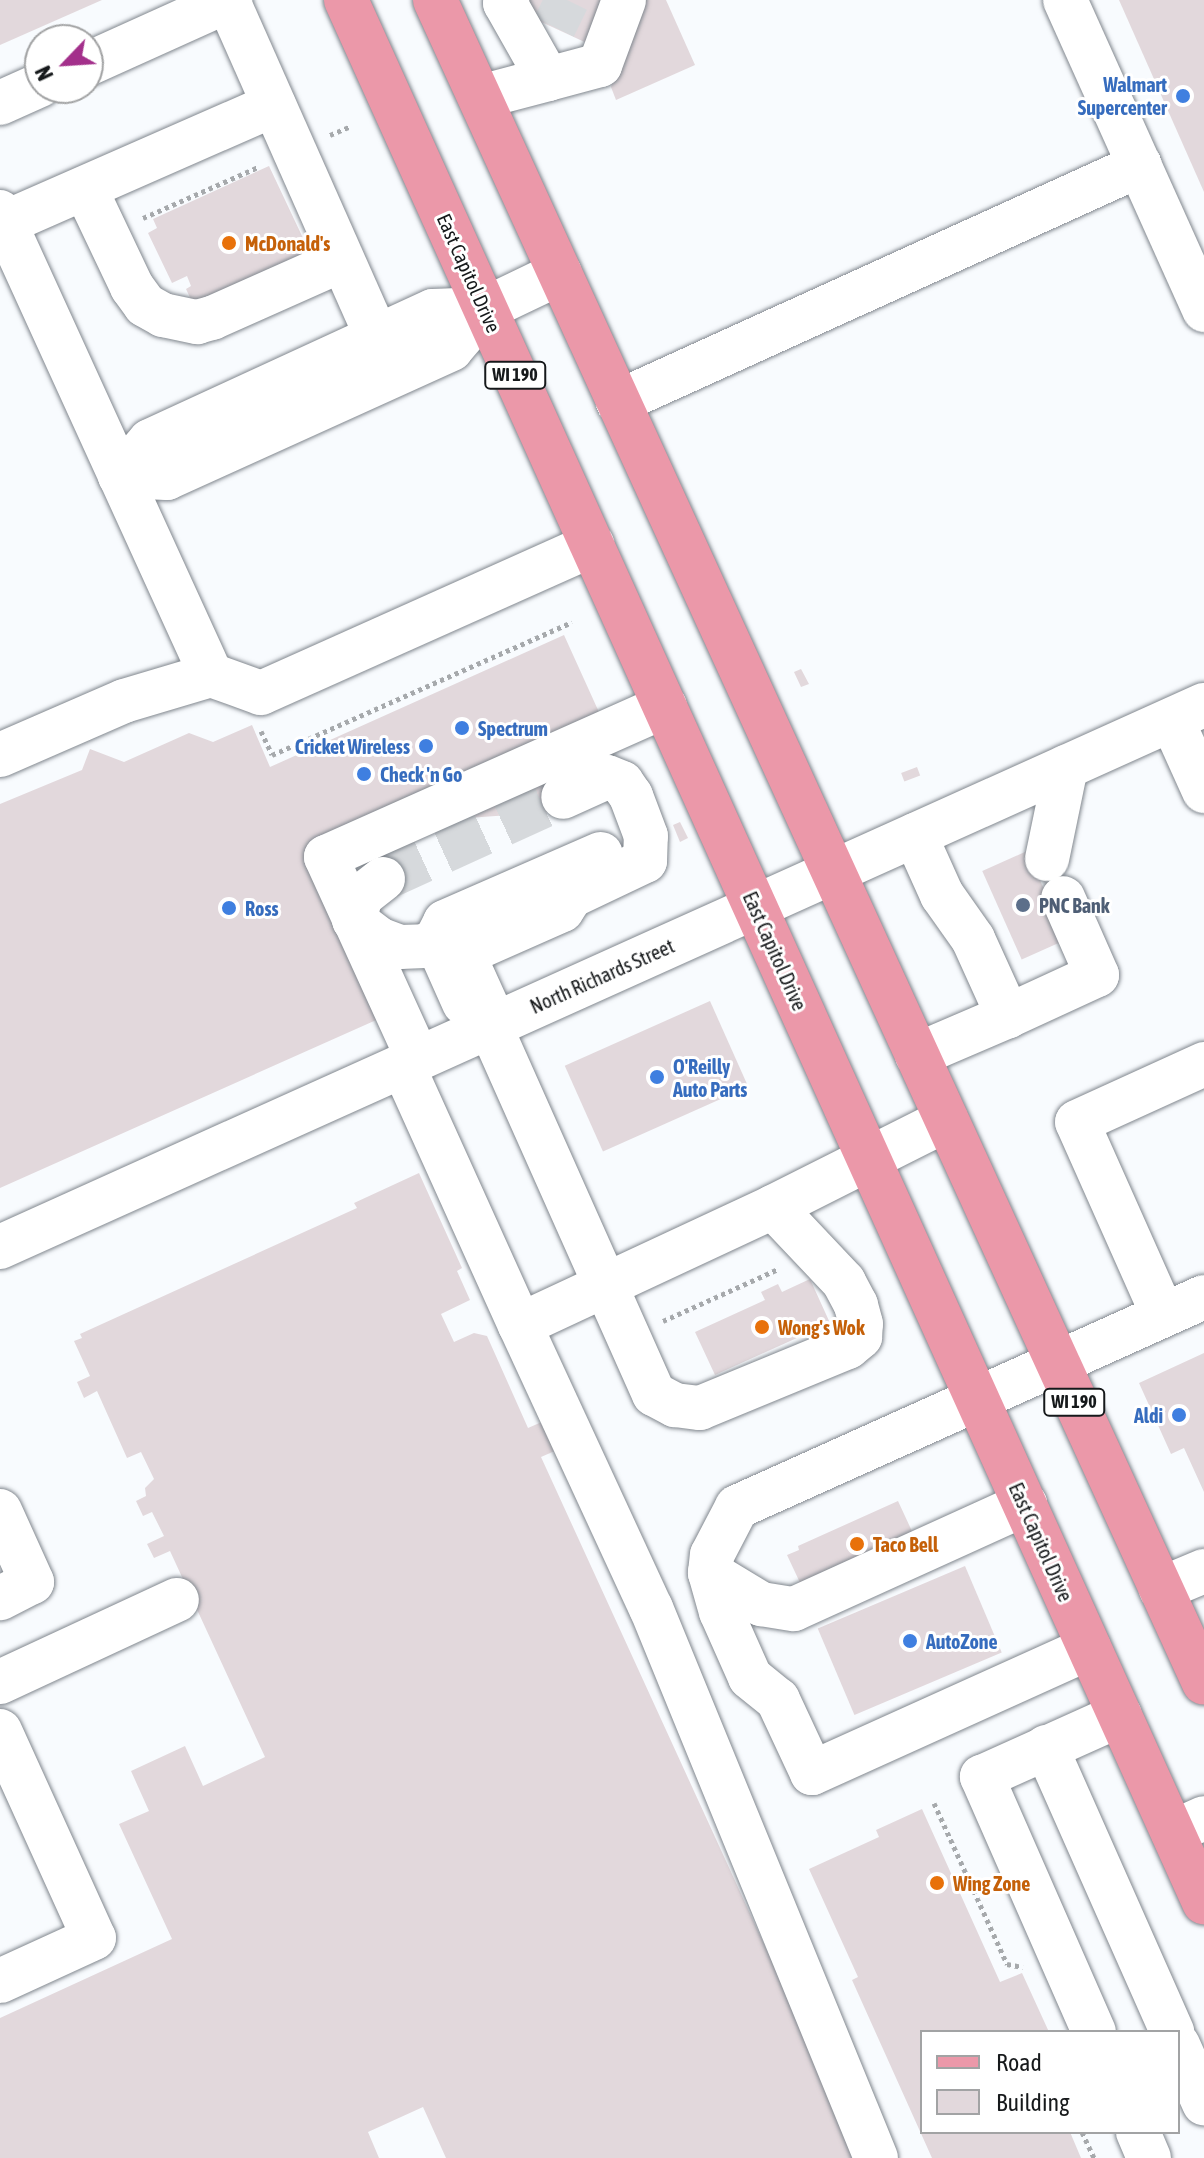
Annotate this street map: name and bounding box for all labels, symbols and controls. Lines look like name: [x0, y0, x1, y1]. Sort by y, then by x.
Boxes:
north arrow: [24, 24, 104, 104]
text: N: [30, 62, 59, 85]
place label: Walmart Supercenter: [1078, 72, 1167, 119]
marker: Walmart Supercenter: [1174, 87, 1192, 105]
street label: East Capitol Drive: [432, 210, 506, 336]
place label: McDonald's: [245, 231, 330, 255]
marker: McDonald's: [220, 234, 238, 252]
road number: WI 190: [483, 361, 547, 389]
place label: Spectrum: [478, 716, 548, 740]
marker: Spectrum: [453, 719, 471, 737]
place label: Cricket Wireless: [295, 734, 410, 758]
marker: Cricket Wireless: [417, 737, 435, 755]
place label: Check 'n Go: [380, 762, 462, 786]
marker: Check 'n Go: [355, 765, 373, 783]
street label: East Capitol Drive: [738, 888, 812, 1014]
place label: PNC Bank: [1039, 893, 1110, 917]
place label: Ross: [245, 896, 279, 920]
marker: PNC Bank: [1014, 896, 1032, 914]
marker: Ross: [220, 899, 238, 917]
street label: North Richards Street: [526, 933, 678, 1019]
place label: O'Reilly Auto Parts: [673, 1054, 747, 1101]
marker: O'Reilly Auto Parts: [648, 1068, 666, 1086]
place label: Wong's Wok: [778, 1315, 865, 1339]
marker: Wong's Wok: [753, 1318, 771, 1336]
road number: WI 190: [1042, 1388, 1106, 1416]
place label: Aldi: [1134, 1403, 1163, 1427]
marker: Aldi: [1170, 1406, 1188, 1424]
street label: East Capitol Drive: [1004, 1479, 1078, 1605]
place label: Taco Bell: [873, 1532, 938, 1556]
marker: Taco Bell: [848, 1535, 866, 1553]
place label: AutoZone: [926, 1629, 998, 1653]
marker: AutoZone: [901, 1632, 919, 1650]
place label: Wing Zone: [953, 1871, 1030, 1895]
marker: Wing Zone: [928, 1874, 946, 1892]
legend: [920, 2030, 1180, 2134]
text: Road: [996, 2049, 1042, 2076]
text: Building: [996, 2089, 1069, 2116]

